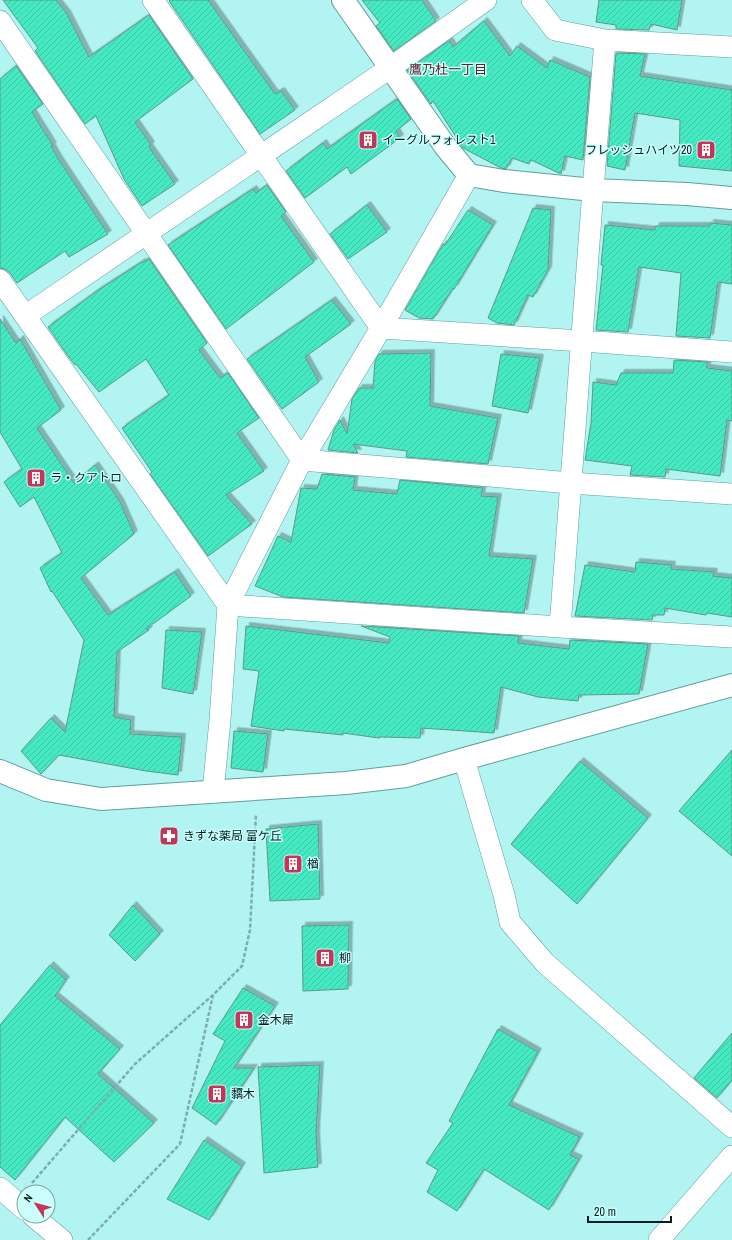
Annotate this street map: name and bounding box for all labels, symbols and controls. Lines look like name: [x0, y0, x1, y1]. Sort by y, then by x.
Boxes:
district label: 鷹乃杜一丁目: [409, 61, 487, 78]
building icon: イーグルフォレスト1: [357, 129, 379, 151]
place label: イーグルフォレスト1: [382, 132, 496, 148]
building icon: フレッシュハイツ20: [695, 139, 717, 161]
place label: フレッシュハイツ20: [585, 142, 692, 158]
building icon: ラ・クアトロ: [25, 467, 47, 489]
place label: ラ・クアトロ: [50, 470, 122, 486]
pharmacy icon: きずな薬局 富ケ丘: [158, 825, 180, 847]
place label: きずな薬局 富ケ丘: [183, 828, 282, 844]
building icon: 楢: [282, 853, 304, 875]
place label: 楢: [307, 856, 319, 872]
building icon: 柳: [314, 947, 336, 969]
place label: 柳: [339, 950, 351, 966]
building icon: 金木犀: [233, 1009, 255, 1031]
place label: 金木犀: [258, 1012, 294, 1028]
building icon: 黐木: [206, 1083, 228, 1105]
place label: 黐木: [231, 1086, 255, 1102]
north arrow: [16, 1184, 56, 1224]
text: N: [20, 1191, 35, 1205]
scale bar: [588, 1198, 671, 1224]
text: 20 m: [594, 1204, 616, 1220]

